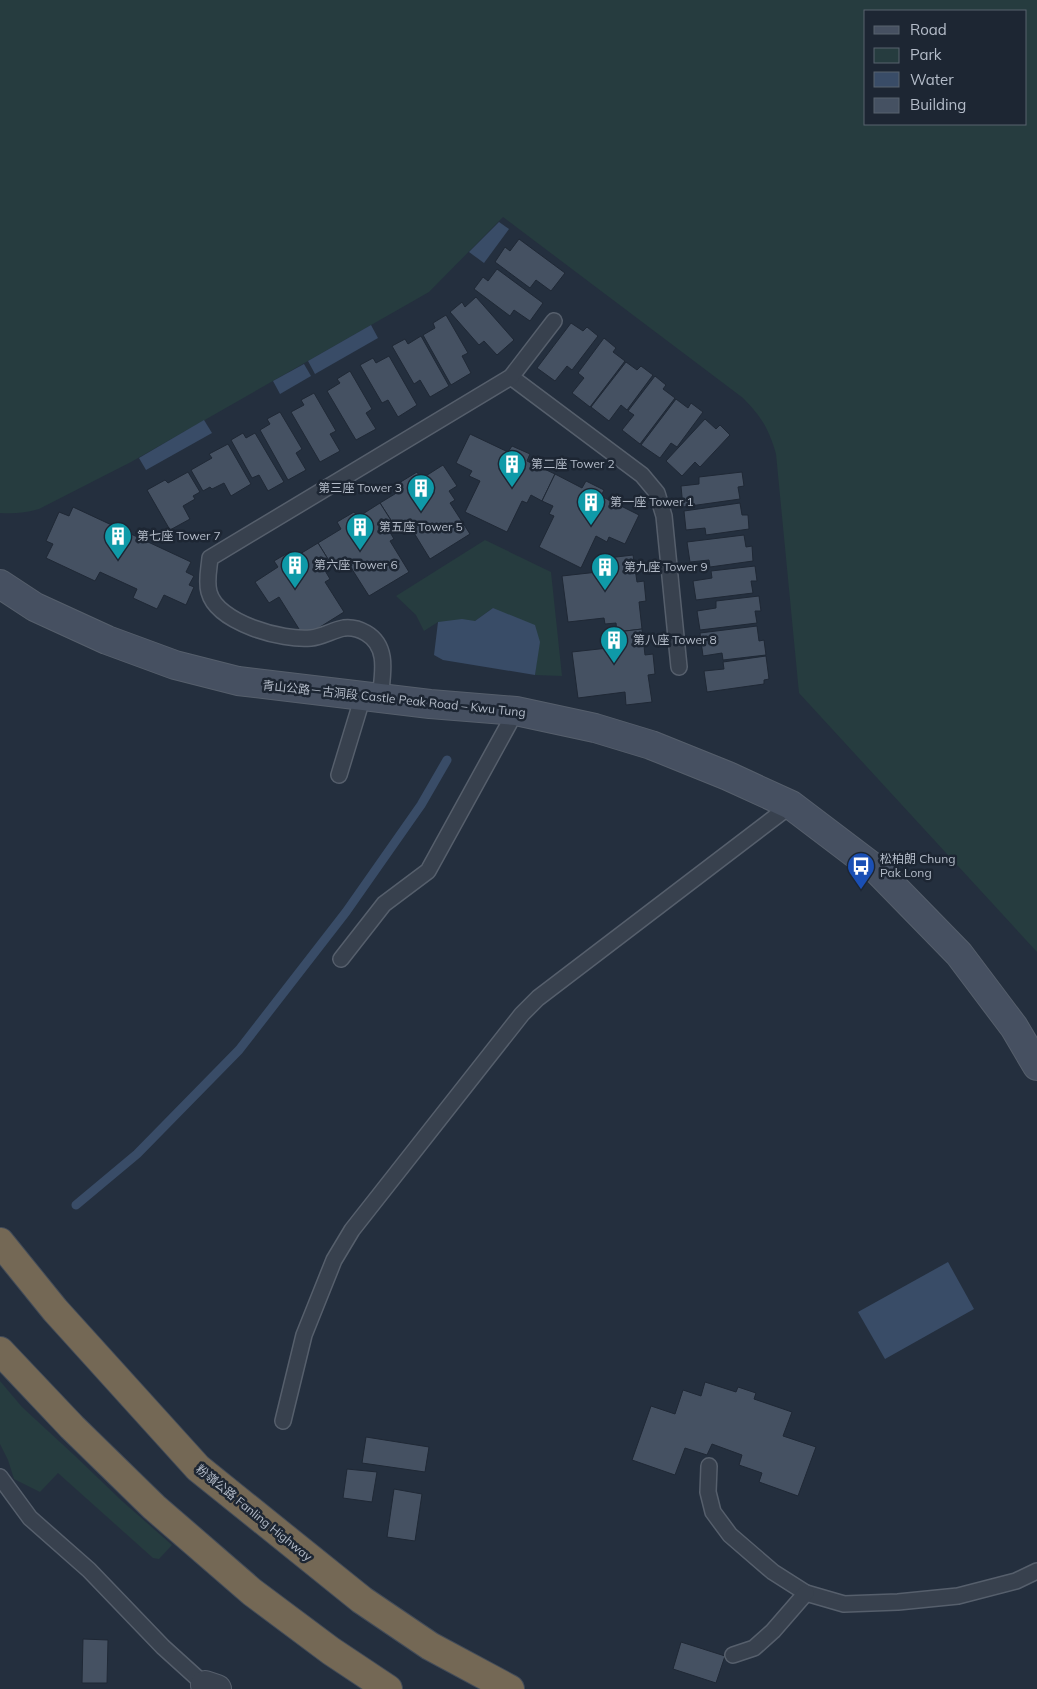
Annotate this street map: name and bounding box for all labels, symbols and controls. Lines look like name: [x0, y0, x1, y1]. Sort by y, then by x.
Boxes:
legend: [864, 10, 1027, 125]
text: Road: [910, 20, 947, 39]
text: Park: [910, 45, 942, 64]
text: Water: [910, 70, 954, 89]
text: Building: [910, 95, 966, 114]
building icon: 第二座 Tower 2: [497, 449, 527, 488]
place label: 第二座 Tower 2: [531, 456, 615, 471]
building icon: 第三座 Tower 3: [406, 473, 436, 512]
place label: 第三座 Tower 3: [318, 480, 402, 495]
building icon: 第一座 Tower 1: [576, 487, 606, 526]
place label: 第一座 Tower 1: [610, 494, 694, 509]
building icon: 第五座 Tower 5: [345, 512, 375, 551]
place label: 第五座 Tower 5: [379, 519, 463, 534]
building icon: 第七座 Tower 7: [103, 521, 133, 560]
place label: 第七座 Tower 7: [137, 528, 221, 543]
building icon: 第六座 Tower 6: [280, 550, 310, 589]
building icon: 第九座 Tower 9: [590, 552, 620, 591]
place label: 第六座 Tower 6: [314, 557, 398, 572]
place label: 第九座 Tower 9: [624, 559, 708, 574]
building icon: 第八座 Tower 8: [599, 625, 629, 664]
place label: 第八座 Tower 8: [633, 632, 717, 647]
street label: 青山公路－古洞段 Castle Peak Road – Kwu Tung: [262, 677, 526, 720]
bus stop icon: 松柏朗 Chung Pak Long: [846, 851, 876, 890]
place label: 松柏朗 Chung Pak Long: [880, 851, 956, 880]
street label: 粉嶺公路 Fanling Highway: [193, 1461, 316, 1564]

